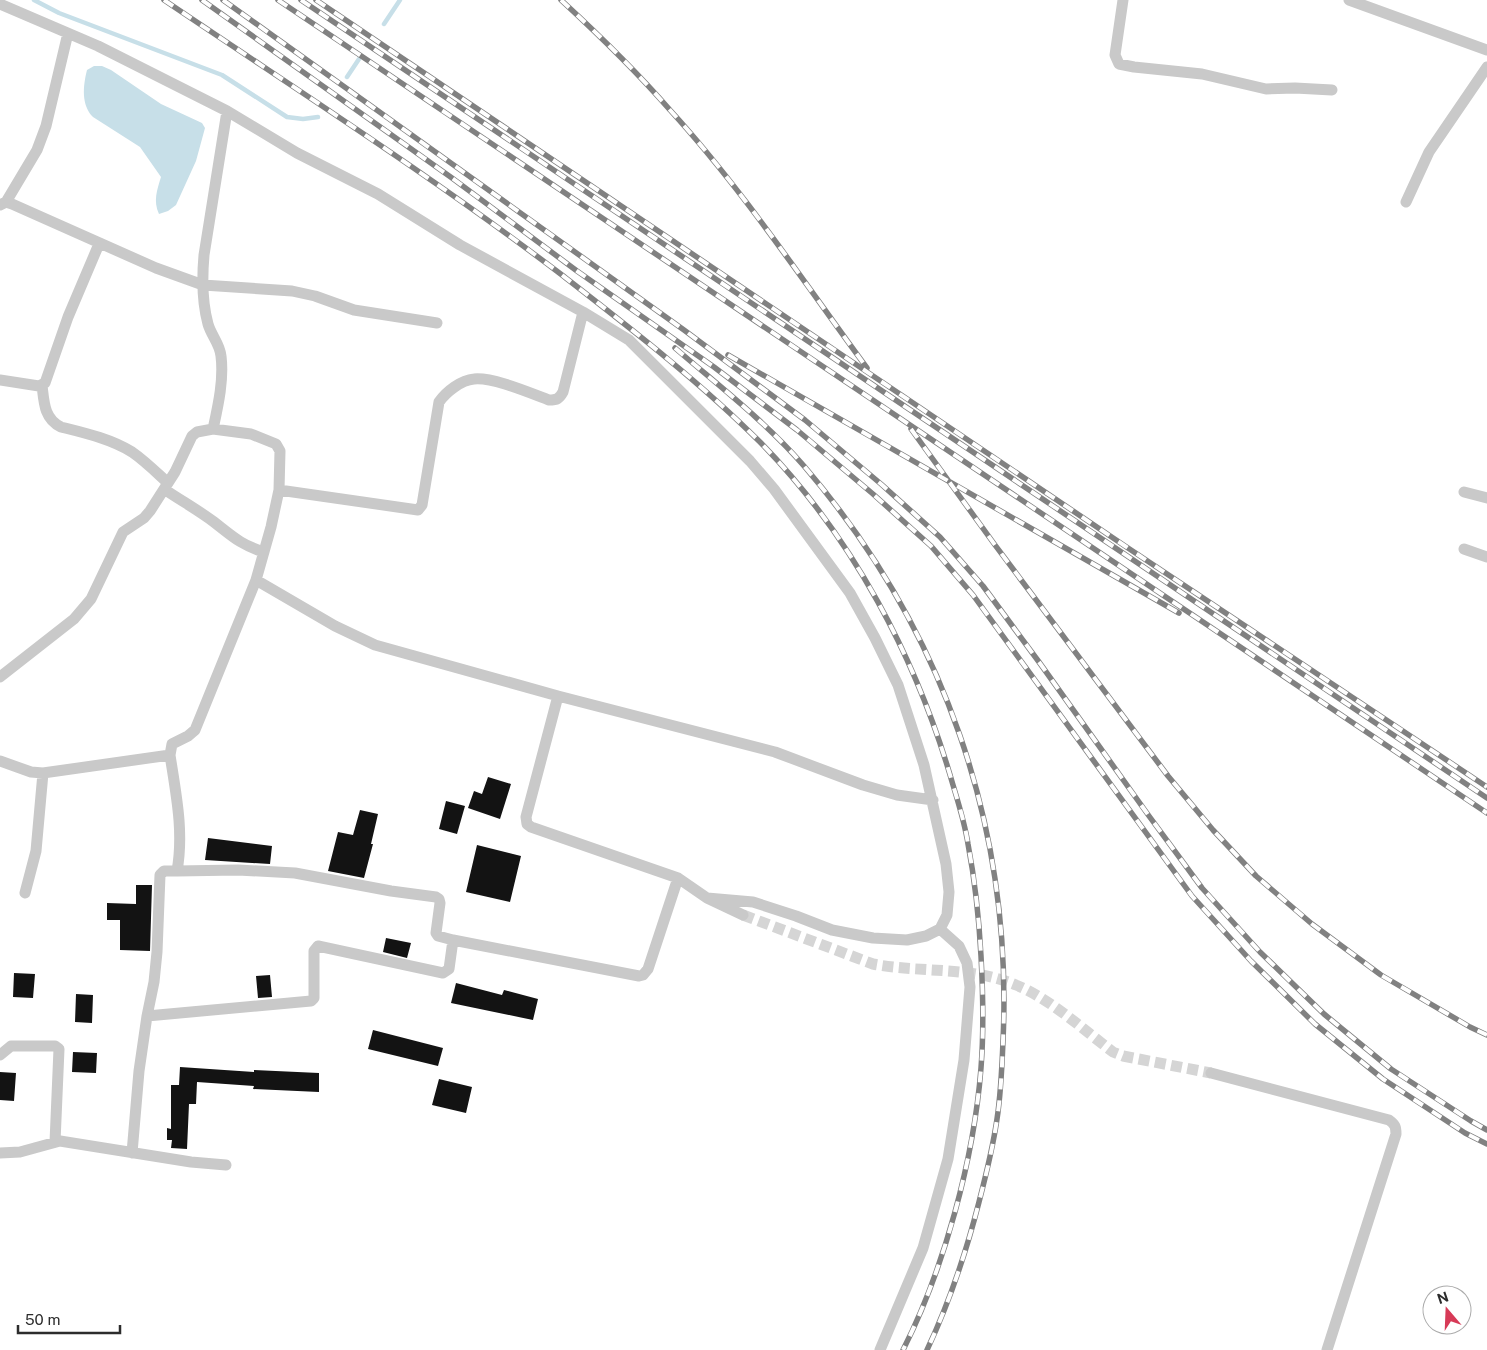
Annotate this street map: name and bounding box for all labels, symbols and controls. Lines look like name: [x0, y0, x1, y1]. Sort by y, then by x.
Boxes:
north arrow: [1422, 1285, 1472, 1335]
text: N: [1435, 1288, 1451, 1307]
scale bar: [18, 1302, 120, 1334]
text: 50 m: [25, 1311, 60, 1328]

